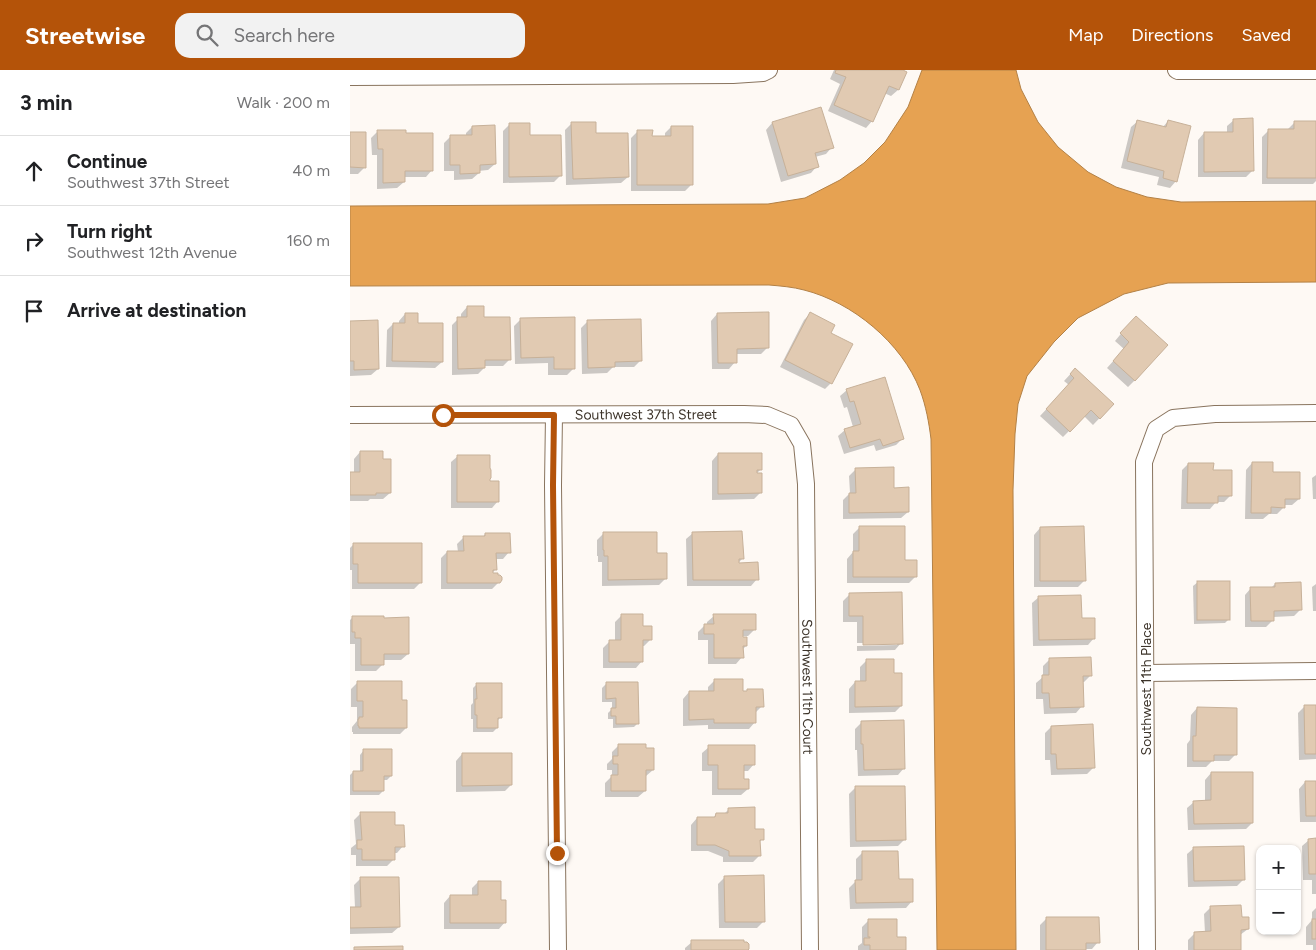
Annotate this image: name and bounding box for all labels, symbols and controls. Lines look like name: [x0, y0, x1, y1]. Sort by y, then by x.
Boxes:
search box: [175, 13, 525, 58]
text: Streetwise: [25, 21, 145, 50]
icon: search: [193, 21, 221, 49]
text: Search here: [233, 24, 335, 47]
text: Map: [1068, 24, 1103, 46]
text: Directions: [1131, 24, 1213, 46]
text: Saved: [1241, 24, 1291, 46]
text: 3 min: [20, 90, 72, 115]
text: Walk · 200 m: [237, 93, 330, 112]
text: Continue: [67, 150, 147, 173]
icon: ahead: [20, 157, 48, 185]
text: 40 m: [292, 161, 330, 180]
text: Southwest 37th Street: [67, 173, 229, 192]
text: Turn right: [67, 220, 153, 243]
icon: right: [20, 227, 48, 255]
text: 160 m: [287, 231, 330, 250]
text: Southwest 12th Avenue: [67, 243, 237, 262]
icon: arrive: [20, 297, 48, 325]
text: Arrive at destination: [67, 299, 246, 322]
route start: [432, 404, 455, 427]
street label: Southwest 37th Street: [575, 406, 717, 423]
street label: Southwest 11th Court: [798, 619, 816, 755]
street label: Southwest 11th Place: [1138, 622, 1155, 755]
route end: [546, 842, 569, 865]
map controls: [1256, 845, 1301, 935]
button: +: [1256, 845, 1301, 890]
button: −: [1256, 890, 1301, 935]

